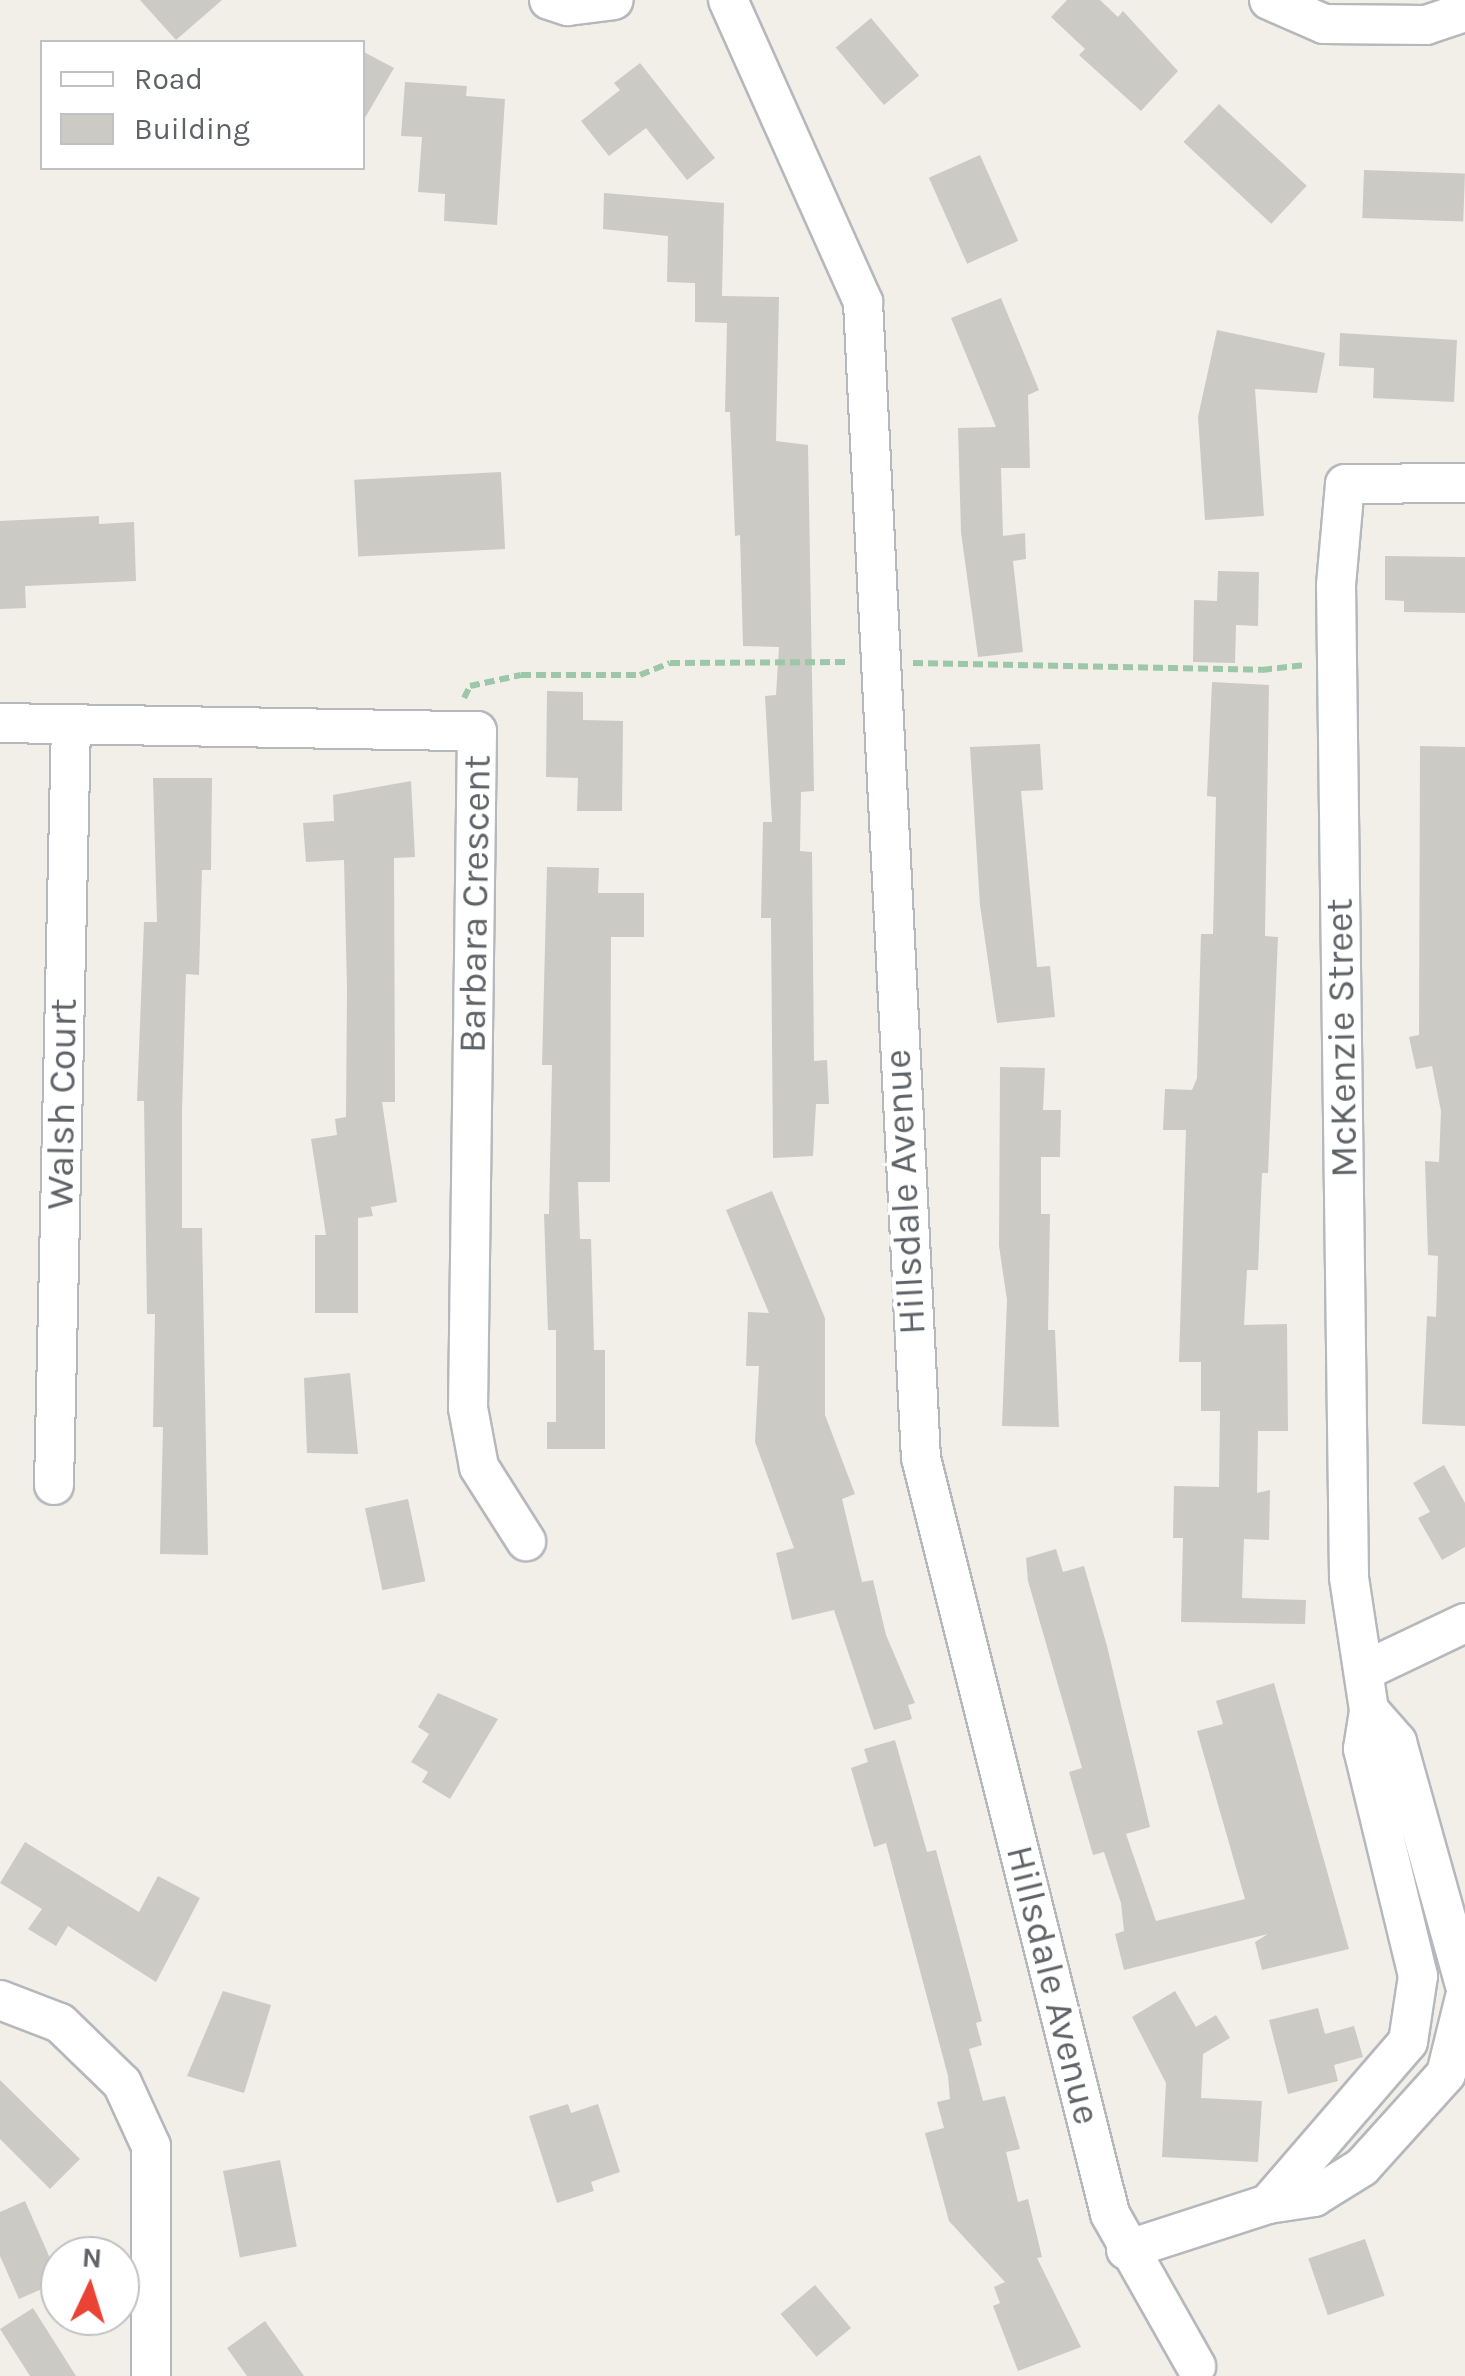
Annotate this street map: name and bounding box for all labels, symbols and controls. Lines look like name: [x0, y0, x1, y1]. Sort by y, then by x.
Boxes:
legend: [40, 40, 365, 170]
text: Road: [134, 61, 203, 97]
text: Building: [134, 111, 250, 147]
street label: Barbara Crescent: [450, 755, 500, 1053]
street label: McKenzie Street: [1317, 898, 1367, 1178]
street label: Walsh Court: [37, 998, 87, 1210]
street label: Hillsdale Avenue: [875, 1048, 935, 1336]
street label: Hillsdale Avenue: [996, 1841, 1110, 2129]
north arrow: [40, 2236, 140, 2336]
text: N: [81, 2240, 103, 2275]

